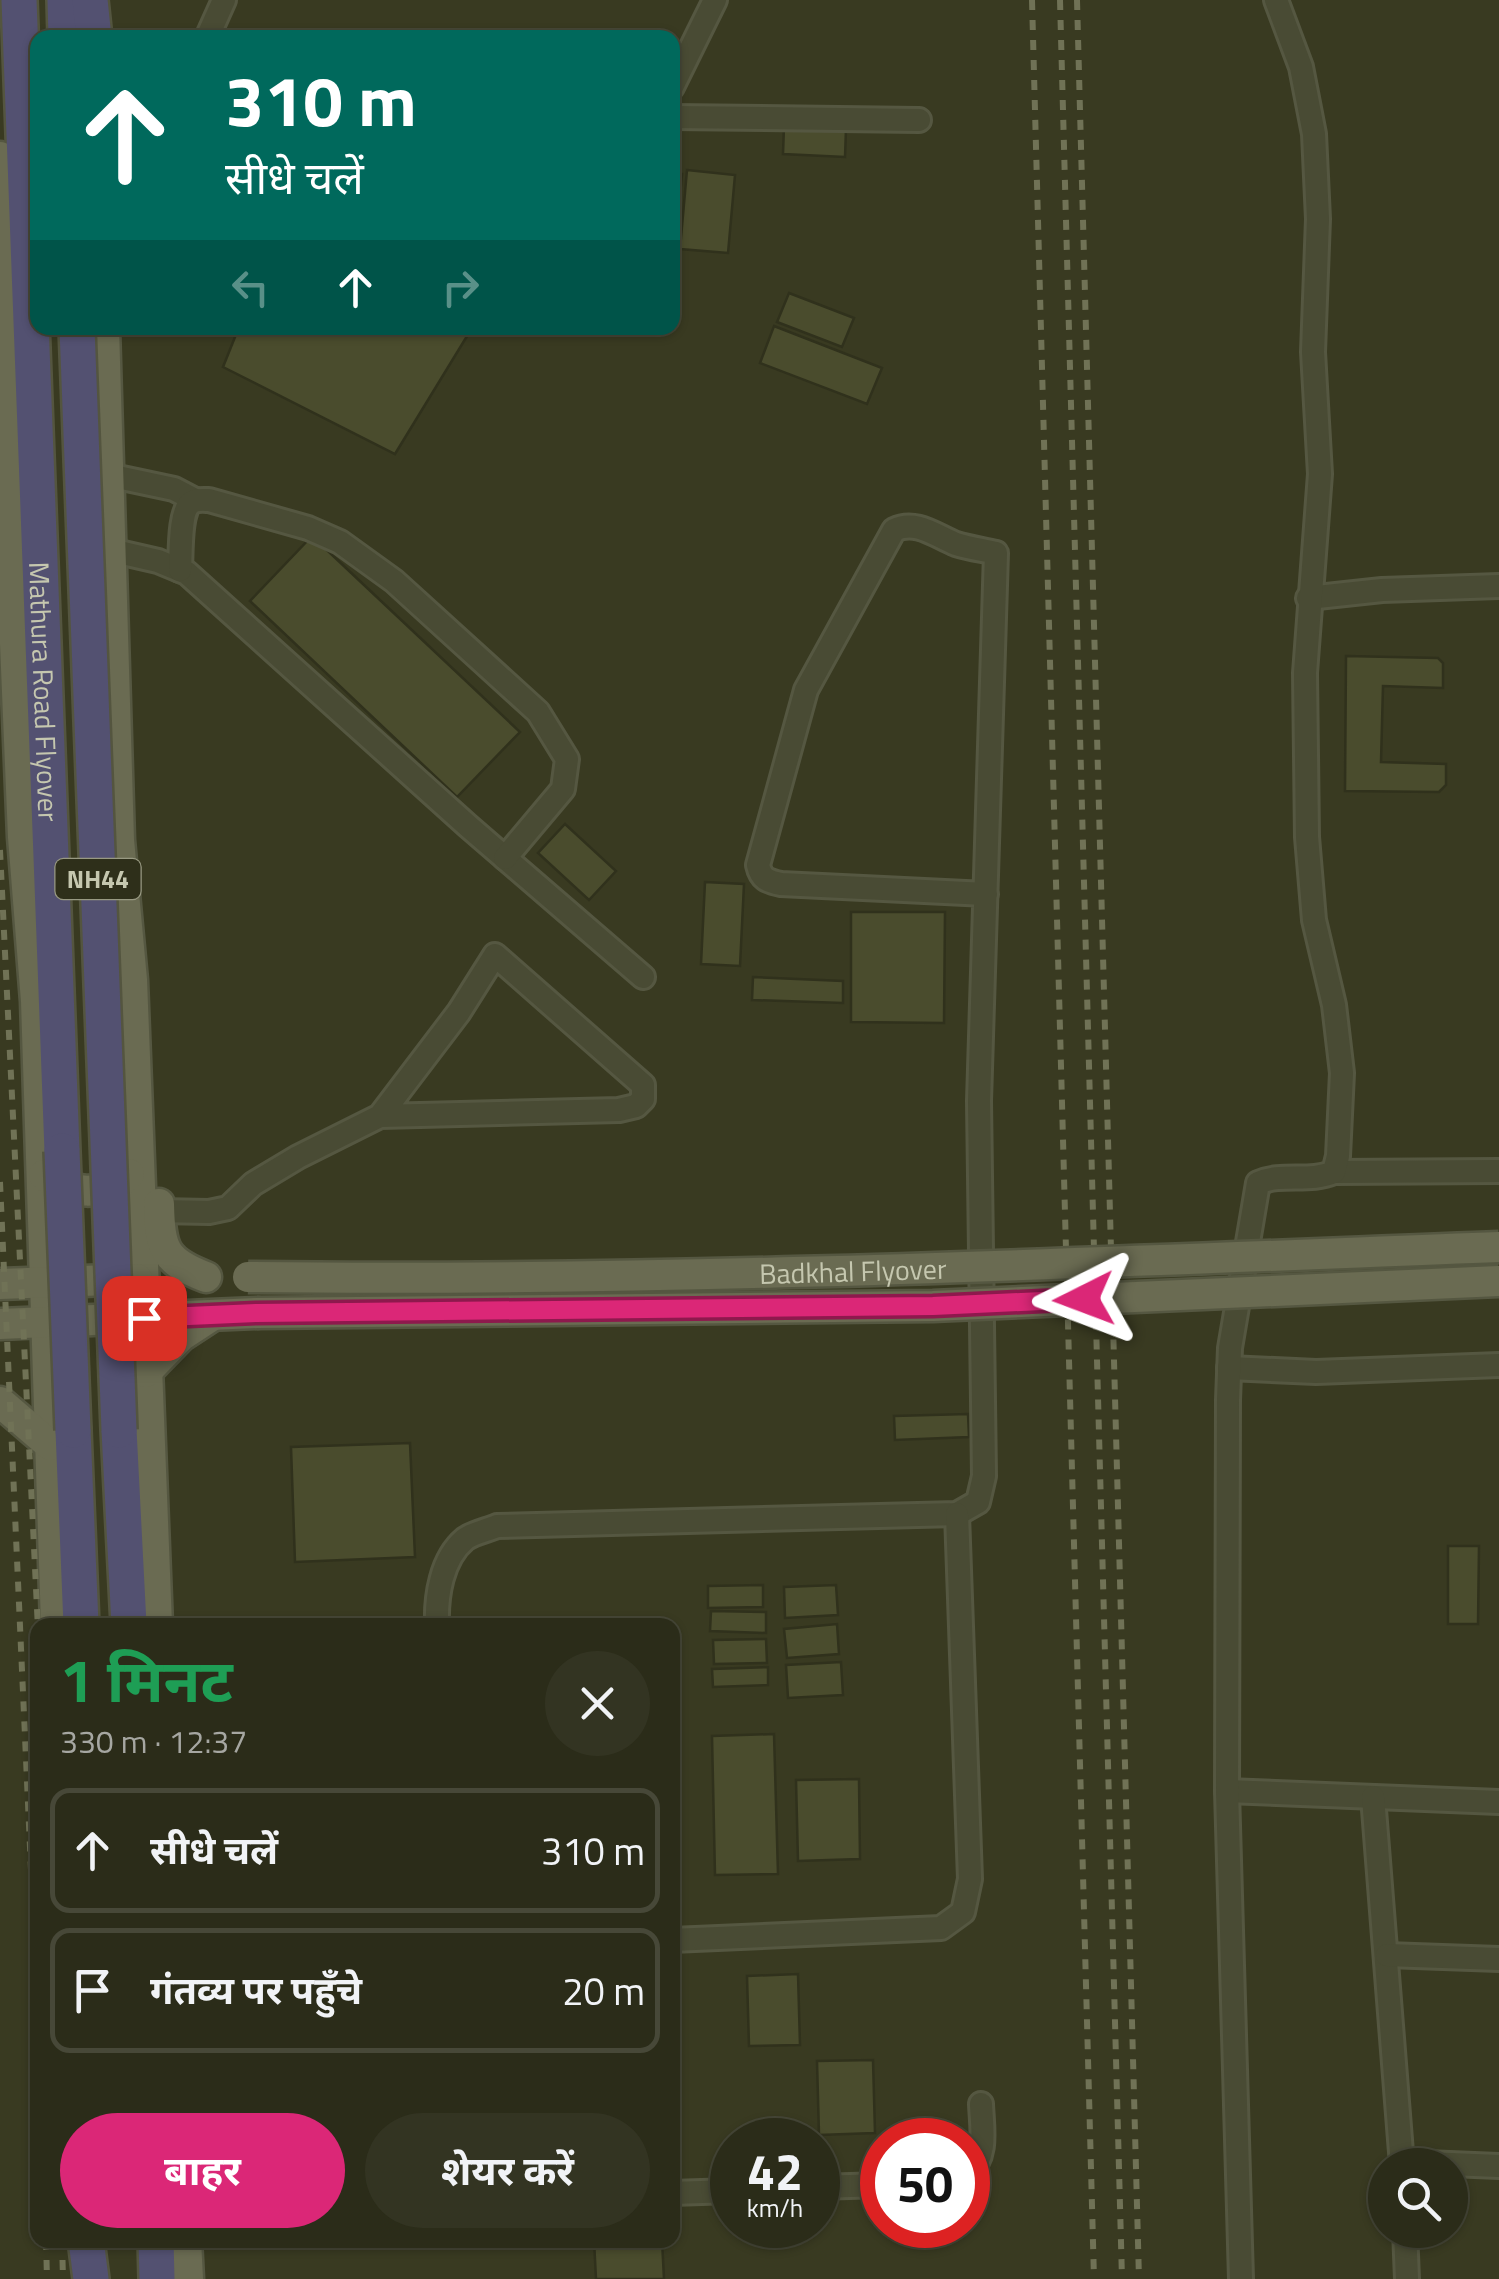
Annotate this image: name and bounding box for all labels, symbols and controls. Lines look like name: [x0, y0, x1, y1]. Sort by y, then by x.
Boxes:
text: 310 m: [225, 47, 417, 153]
icon: ahead: [60, 70, 190, 200]
text: सीधे चलें: [225, 143, 364, 211]
icon: left: [223, 260, 278, 315]
icon: ahead: [328, 260, 383, 315]
icon: right: [433, 260, 488, 315]
street label: Mathura Road Flyover: [18, 561, 71, 823]
road number: NH44: [56, 859, 140, 899]
street label: Badkhal Flyover: [759, 1246, 948, 1294]
position arrow: [1032, 1247, 1136, 1351]
pin: [102, 1276, 187, 1361]
icon: arrive: [117, 1291, 172, 1346]
text: 1 मिनट: [60, 1634, 233, 1725]
button: close: [545, 1651, 650, 1756]
text: 330 m · 12:37: [60, 1717, 247, 1765]
text: सीधे चलें: [150, 1821, 278, 1879]
text: 310 m: [541, 1822, 645, 1880]
icon: ahead: [65, 1823, 120, 1878]
text: गंतव्य पर पहुँचे: [150, 1961, 362, 2019]
text: 20 m: [562, 1962, 645, 2020]
icon: arrive: [65, 1963, 120, 2018]
button: बाहर: [60, 2113, 345, 2228]
button: शेयर करें: [365, 2113, 650, 2228]
speed limit sign: 50: [860, 2118, 990, 2248]
text: 42: [747, 2133, 803, 2209]
map controls: [1368, 2148, 1468, 2248]
button: search: [1368, 2148, 1468, 2248]
text: km/h: [747, 2189, 803, 2227]

